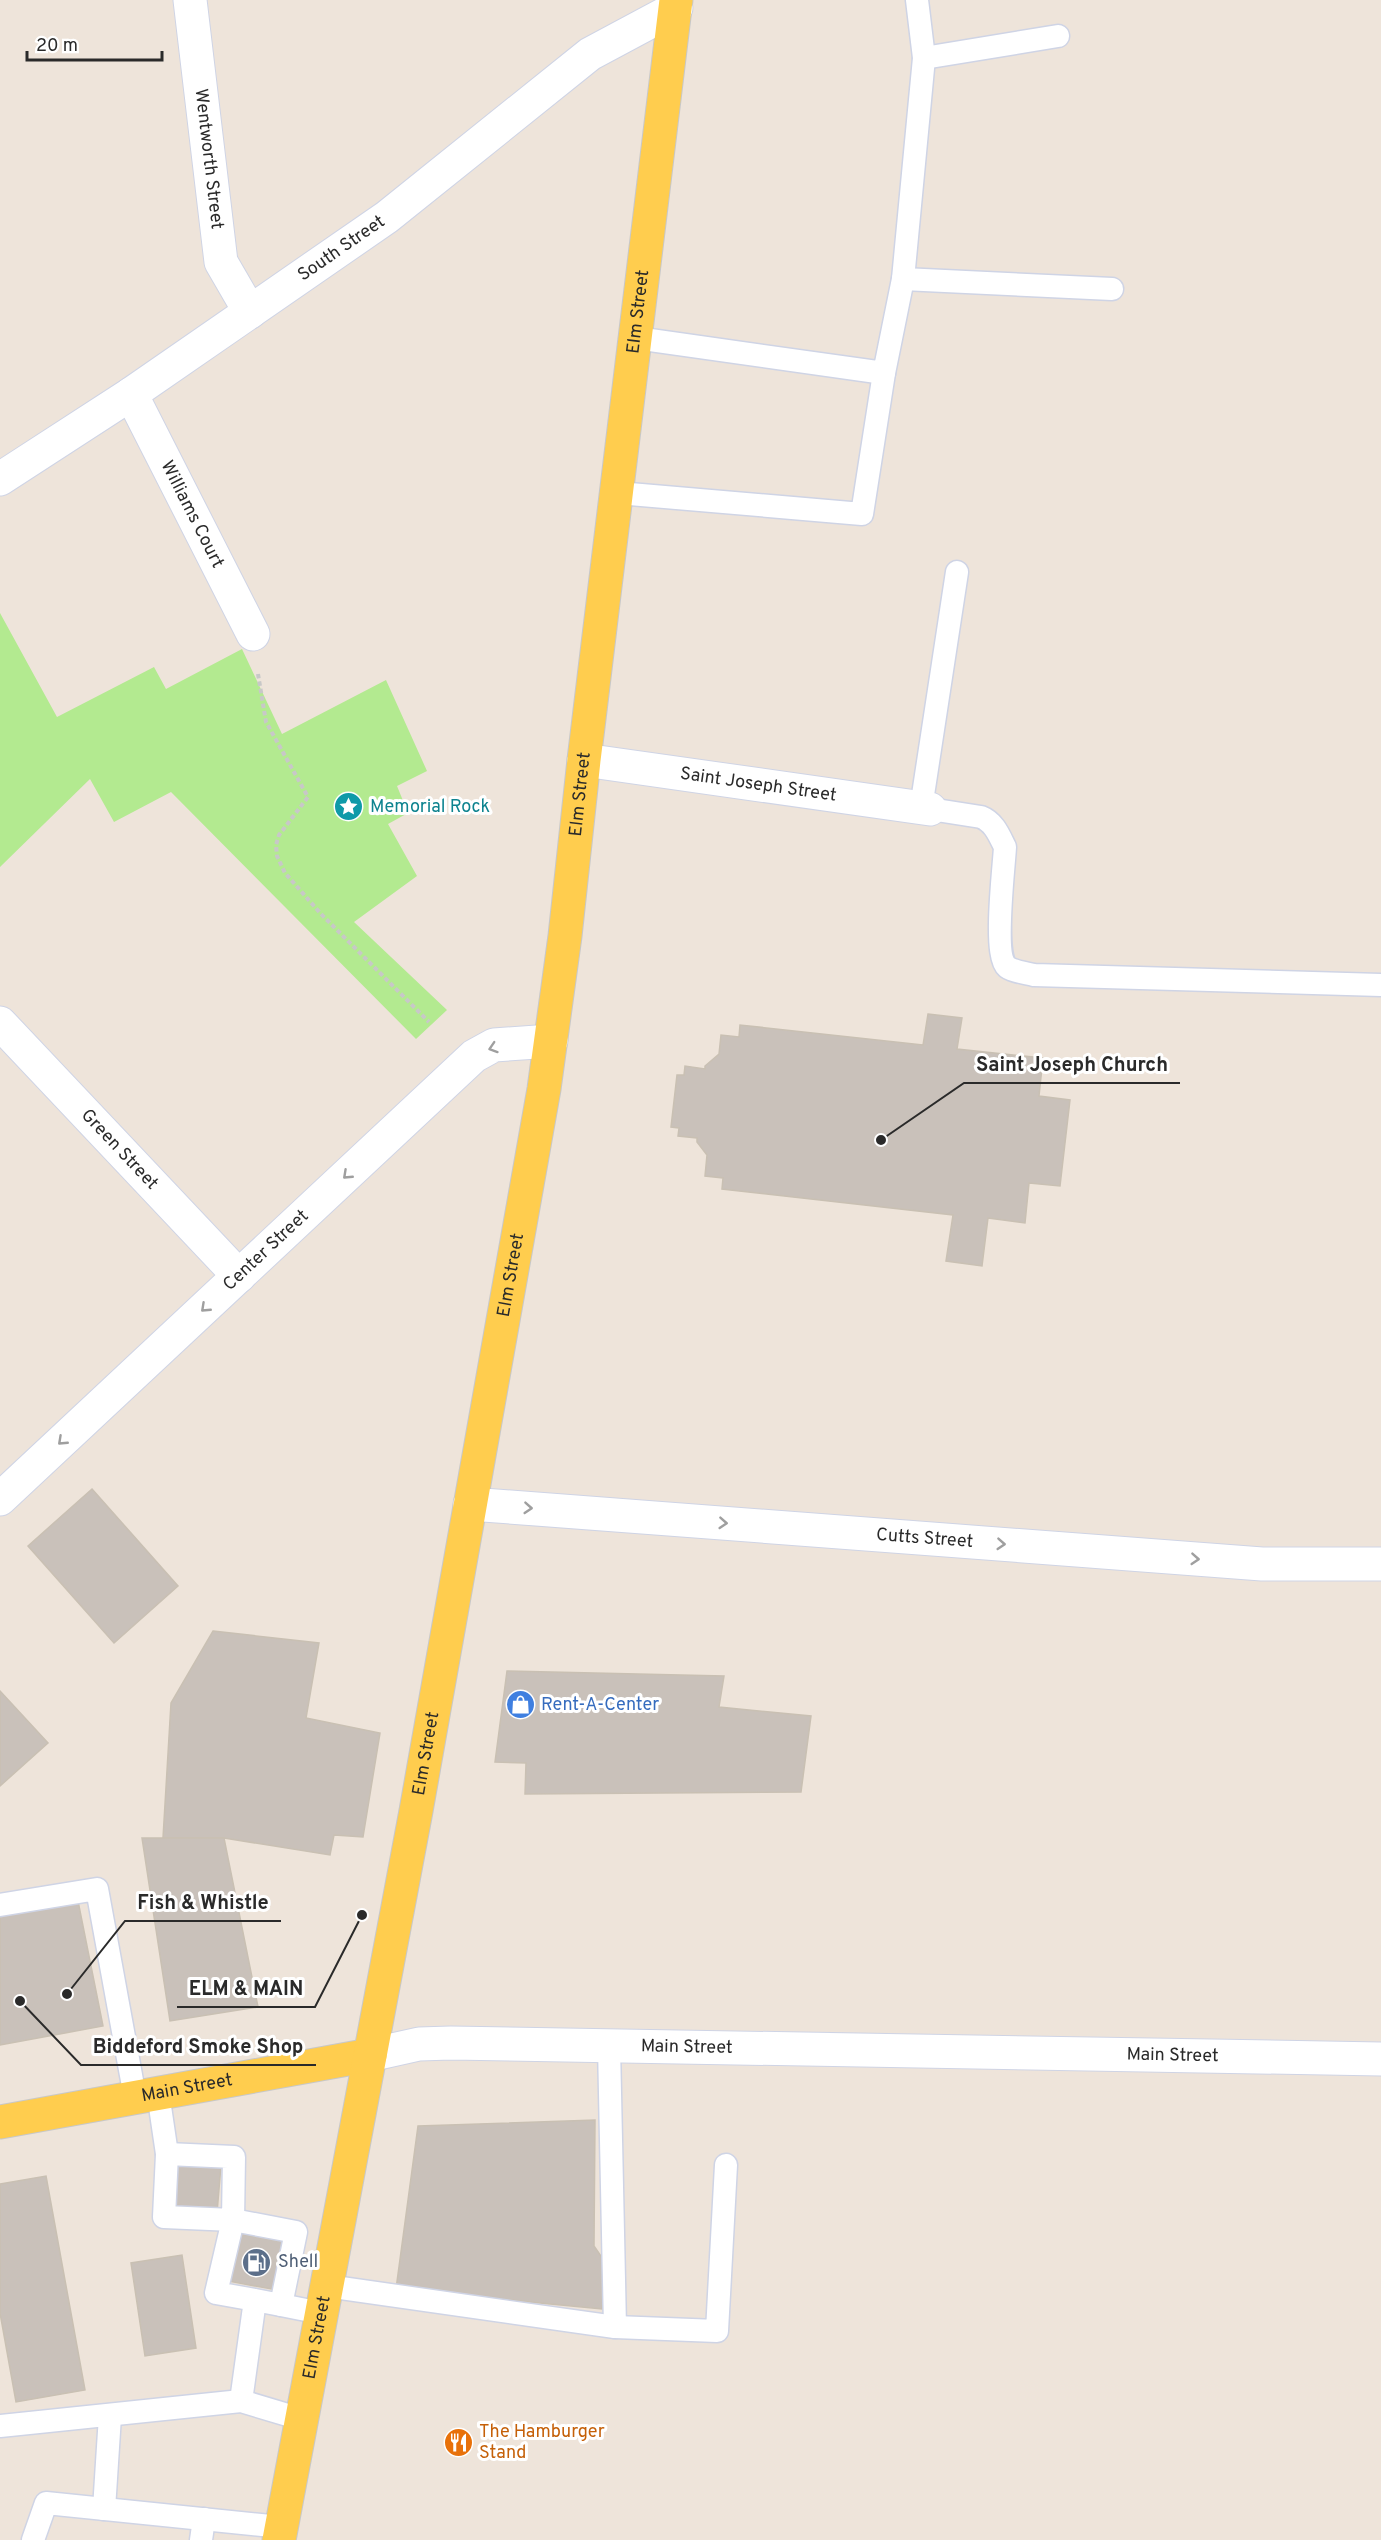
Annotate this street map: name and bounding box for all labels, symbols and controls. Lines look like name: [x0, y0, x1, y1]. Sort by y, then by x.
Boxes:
scale bar: [27, 24, 162, 62]
text: 20 m: [36, 35, 78, 58]
street label: Wentworth Street: [189, 87, 229, 230]
street label: South Street: [293, 210, 390, 287]
street label: Elm Street: [622, 268, 655, 355]
street label: Williams Court: [155, 457, 229, 572]
street label: Elm Street: [564, 751, 596, 838]
street label: Saint Joseph Street: [679, 762, 838, 807]
place icon: Memorial Rock: [333, 791, 365, 823]
place label: Memorial Rock: [370, 796, 490, 819]
one-way arrow: [488, 1041, 499, 1053]
callout: Saint Joseph Church: [964, 1045, 1180, 1083]
text: Saint Joseph Church: [976, 1053, 1168, 1079]
street label: Green Street: [76, 1104, 163, 1195]
one-way arrow: [343, 1168, 354, 1179]
street label: Center Street: [218, 1205, 314, 1296]
street label: Elm Street: [492, 1231, 530, 1319]
one-way arrow: [201, 1301, 211, 1312]
one-way arrow: [58, 1434, 69, 1445]
one-way arrow: [524, 1501, 533, 1514]
one-way arrow: [718, 1516, 727, 1529]
street label: Cutts Street: [875, 1523, 974, 1554]
one-way arrow: [997, 1537, 1006, 1550]
one-way arrow: [1191, 1552, 1200, 1565]
shop icon: Rent-A-Center: [504, 1689, 536, 1721]
place label: Rent-A-Center: [541, 1694, 659, 1717]
street label: Elm Street: [407, 1710, 445, 1797]
callout: Fish & Whistle: [125, 1883, 281, 1921]
text: Fish & Whistle: [137, 1891, 269, 1917]
callout: ELM & MAIN: [177, 1969, 315, 2007]
text: ELM & MAIN: [189, 1977, 303, 2003]
callout: Biddeford Smoke Shop: [81, 2027, 316, 2065]
text: Biddeford Smoke Shop: [93, 2035, 303, 2061]
street label: Main Street: [641, 2035, 733, 2059]
street label: Main Street: [1126, 2043, 1219, 2068]
street label: Main Street: [140, 2069, 234, 2108]
fuel station icon: Shell: [241, 2246, 273, 2278]
place label: Shell: [278, 2251, 318, 2274]
street label: Elm Street: [298, 2294, 336, 2381]
place label: The Hamburger Stand: [479, 2421, 605, 2465]
restaurant icon: The Hamburger Stand: [442, 2426, 474, 2458]

